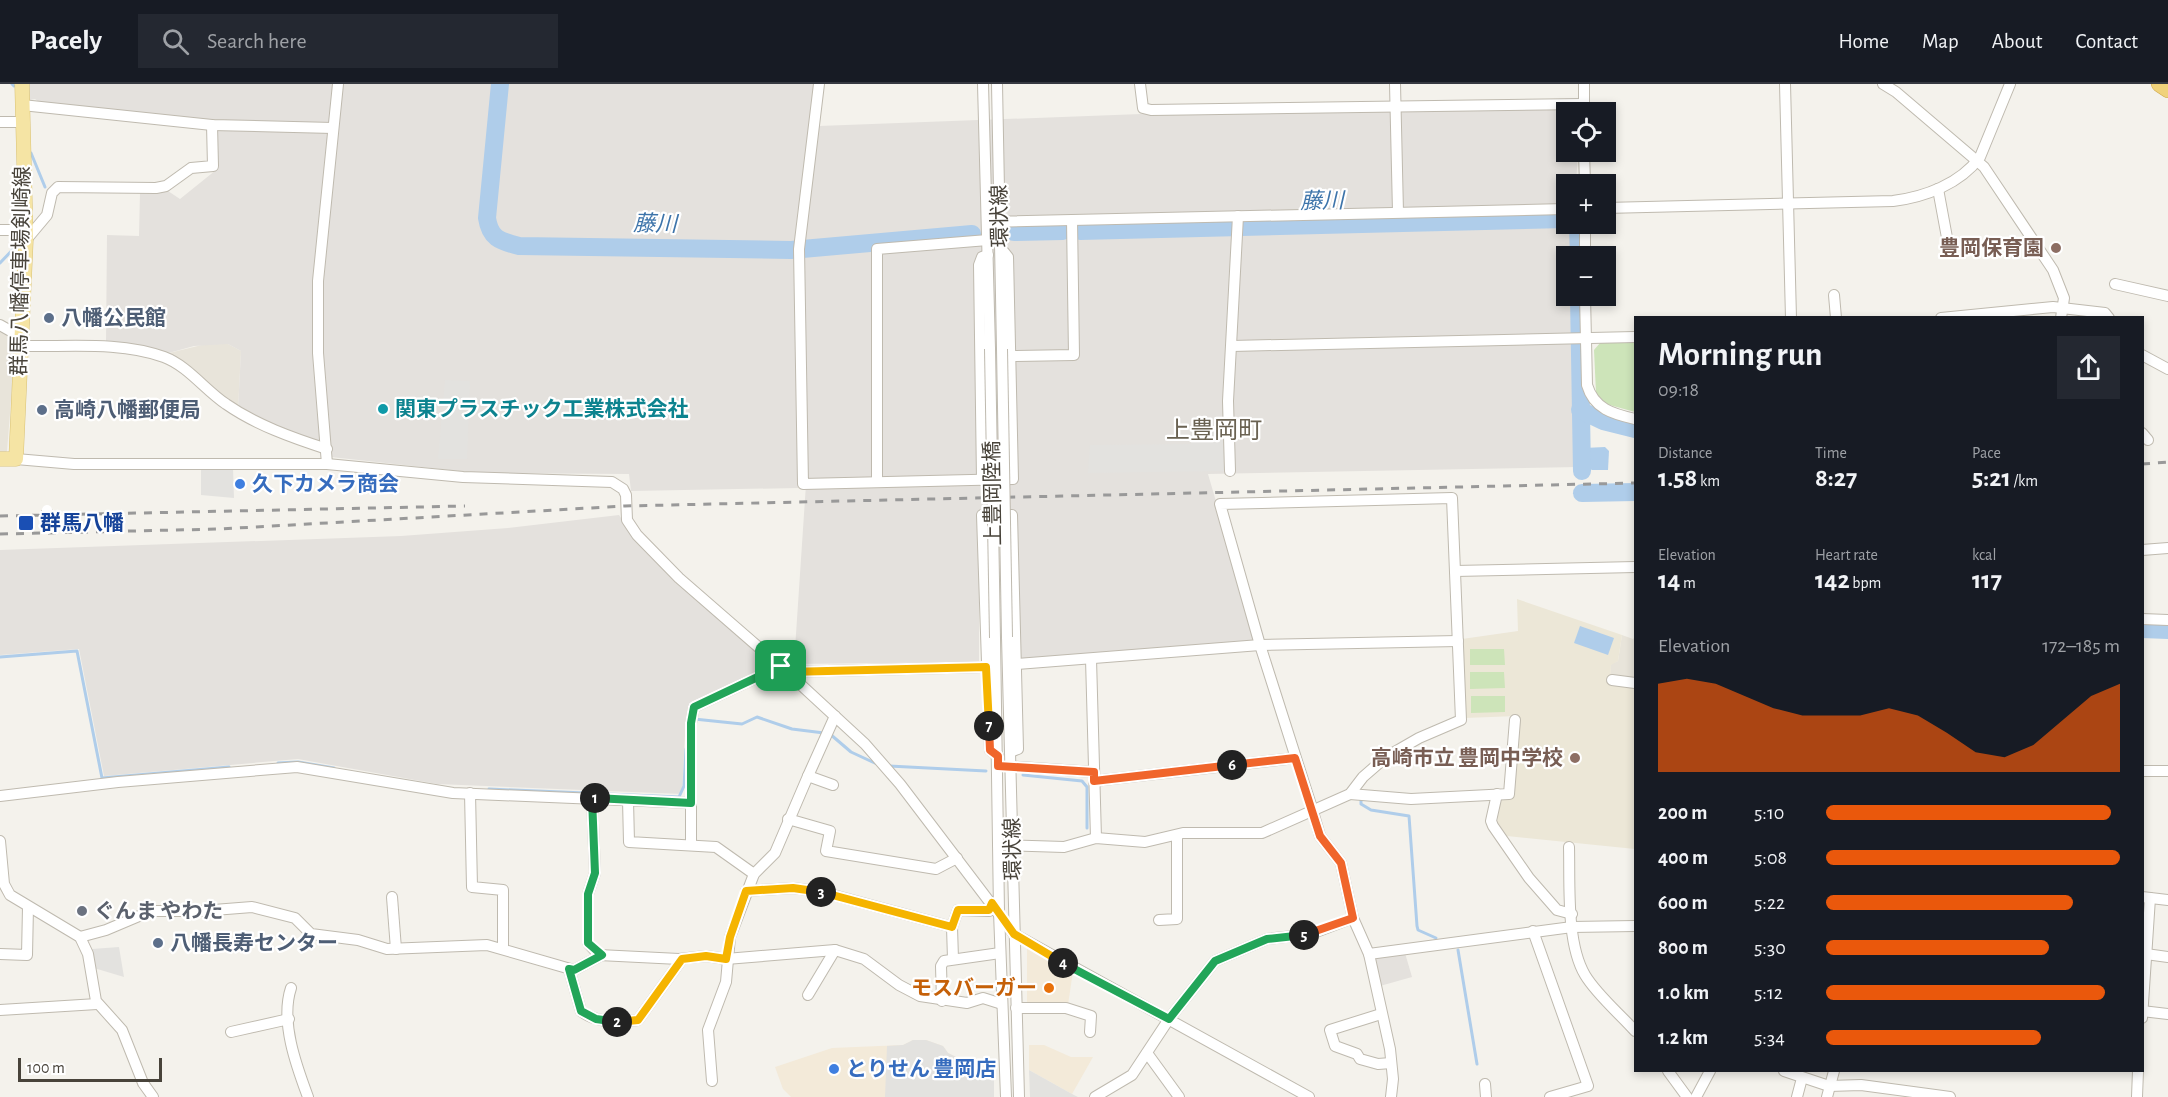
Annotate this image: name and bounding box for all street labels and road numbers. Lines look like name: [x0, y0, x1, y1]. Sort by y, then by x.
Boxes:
street label: 群馬八幡停車場剣崎線: [8, 166, 33, 376]
street label: 環状線: [988, 184, 1011, 248]
street label: 上豊岡陸橋: [981, 440, 1004, 546]
street label: 環状線: [1001, 817, 1024, 881]

